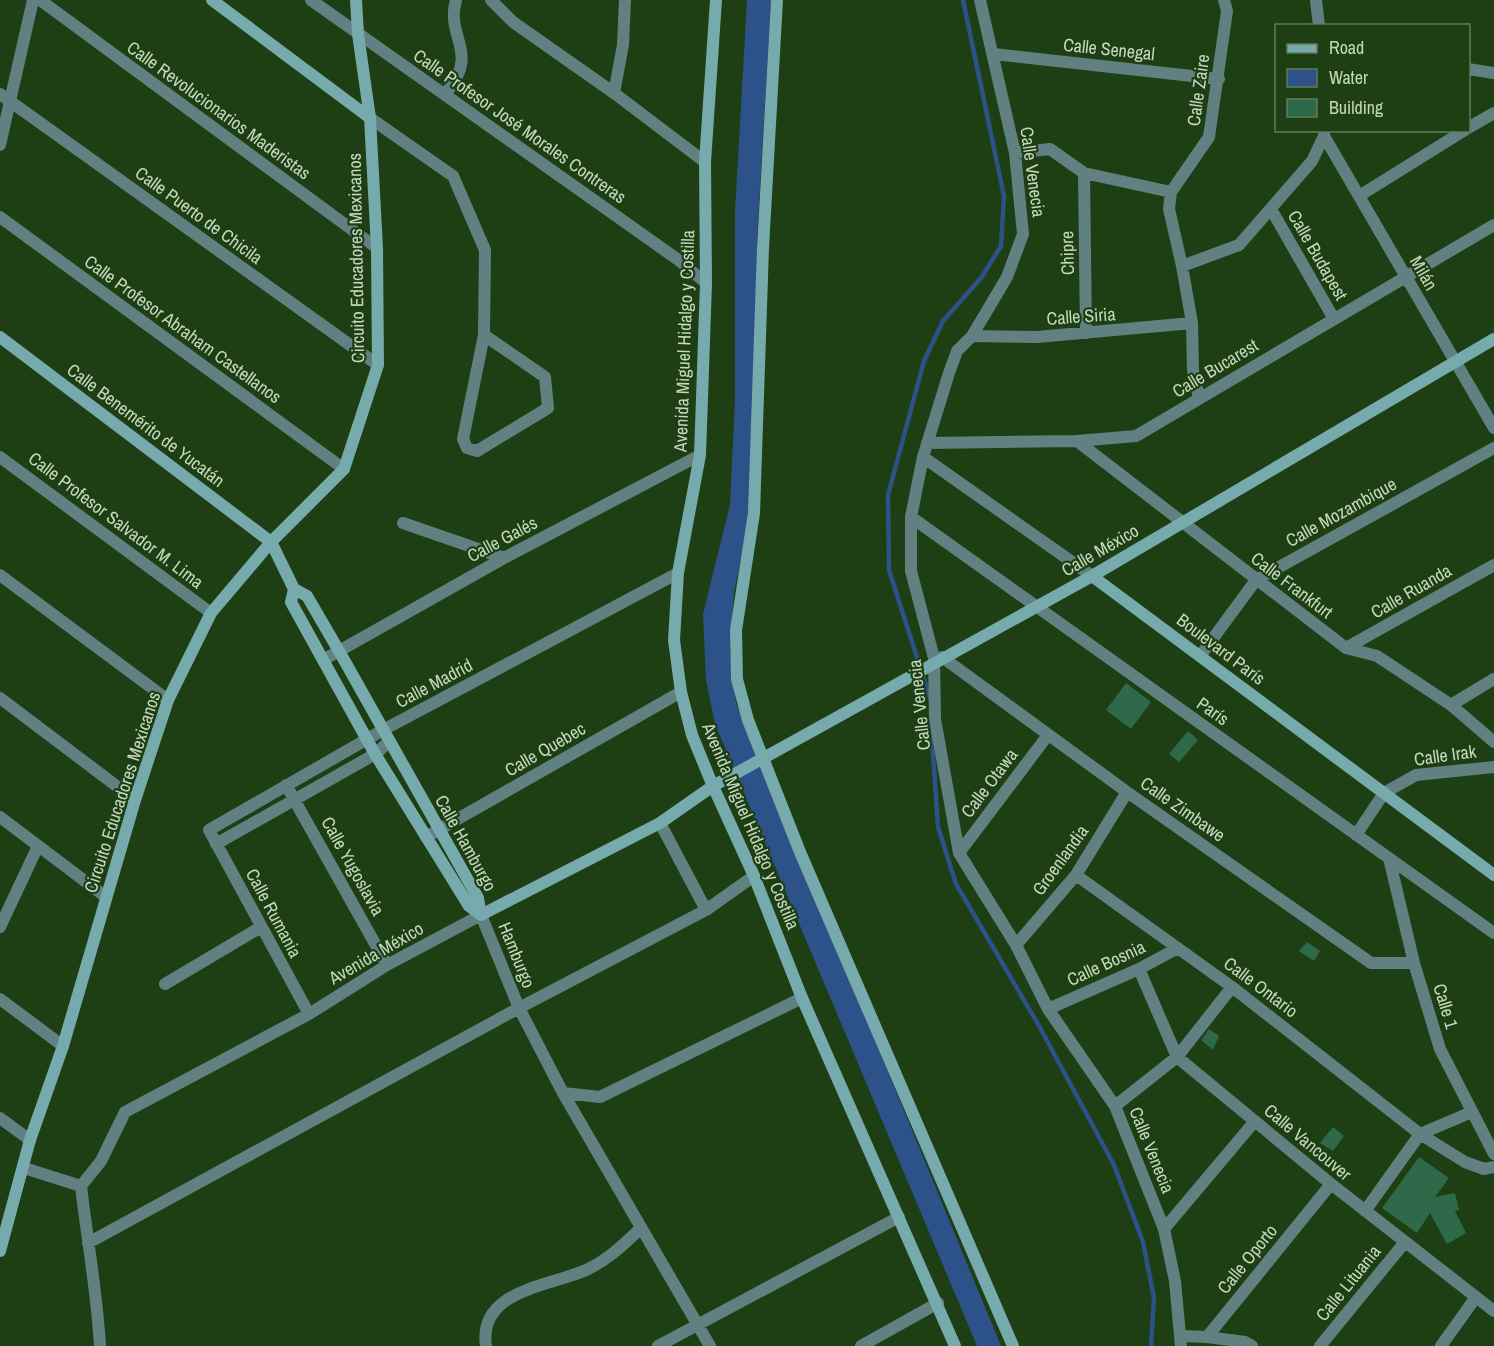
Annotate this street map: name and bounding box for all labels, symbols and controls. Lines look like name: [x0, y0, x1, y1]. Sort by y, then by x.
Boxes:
legend: [1275, 24, 1470, 132]
street label: Calle Senegal: [1062, 32, 1156, 66]
street label: Calle Revolucionarios Maderistas: [122, 35, 316, 185]
text: Road: [1329, 35, 1364, 60]
street label: Calle Profesor José Morales Contreras: [409, 43, 631, 209]
street label: Calle Zaire: [1181, 53, 1215, 127]
text: Water: [1329, 65, 1368, 90]
text: Building: [1329, 95, 1384, 120]
street label: Calle Venecia: [1014, 125, 1052, 219]
street label: Circuito Educadores Mexicanos: [342, 153, 370, 363]
street label: Calle Puerto de Chicila: [130, 160, 268, 270]
street label: Calle Budapest: [1282, 205, 1354, 305]
street label: Avenida Miguel Hidalgo y Costilla: [668, 230, 700, 453]
street label: Chipre: [1054, 231, 1080, 275]
street label: Calle Profesor Abraham Castellanos: [79, 249, 287, 409]
street label: Milán: [1404, 251, 1444, 295]
street label: Calle Siria: [1046, 301, 1116, 331]
street label: Calle Bucarest: [1167, 333, 1263, 403]
street label: Calle Benemérito de Yucatán: [62, 357, 230, 493]
street label: Calle Profesor Salvador M. Lima: [23, 446, 209, 594]
street label: Calle Mozambique: [1281, 471, 1401, 553]
street label: Calle Galés: [462, 510, 542, 568]
street label: Calle México: [1057, 518, 1143, 582]
street label: Calle Frankfurt: [1246, 546, 1338, 624]
street label: Calle Ruanda: [1366, 558, 1456, 624]
street label: Boulevard París: [1172, 607, 1270, 691]
street label: Calle Madrid: [391, 652, 477, 714]
street label: Calle Venecia: [902, 658, 936, 752]
street label: Circuito Educadores Mexicanos: [78, 688, 166, 896]
street label: París: [1192, 691, 1234, 731]
street label: Calle Quebec: [500, 716, 590, 782]
street label: Avenida Miguel Hidalgo y Costilla: [696, 718, 806, 933]
street label: Calle Irak: [1412, 738, 1478, 772]
street label: Calle Otawa: [955, 743, 1023, 823]
street label: Calle Zimbawe: [1136, 771, 1230, 847]
street label: Calle Hamburgo: [429, 790, 503, 896]
street label: Calle Yugoslavia: [315, 812, 391, 920]
street label: Groenlandia: [1026, 820, 1094, 900]
street label: Calle Rumania: [240, 864, 308, 962]
street label: Avenida México: [323, 916, 428, 991]
street label: Hamburgo: [493, 918, 541, 992]
street label: Calle Bosnia: [1063, 934, 1149, 992]
street label: Calle Ontario: [1219, 951, 1303, 1023]
street label: Calle 1: [1427, 980, 1465, 1032]
street label: Calle Vancouver: [1259, 1098, 1357, 1186]
street label: Calle Venecia: [1123, 1103, 1181, 1197]
street label: Calle Oporto: [1211, 1219, 1283, 1299]
street label: Calle Lituania: [1310, 1240, 1386, 1326]

